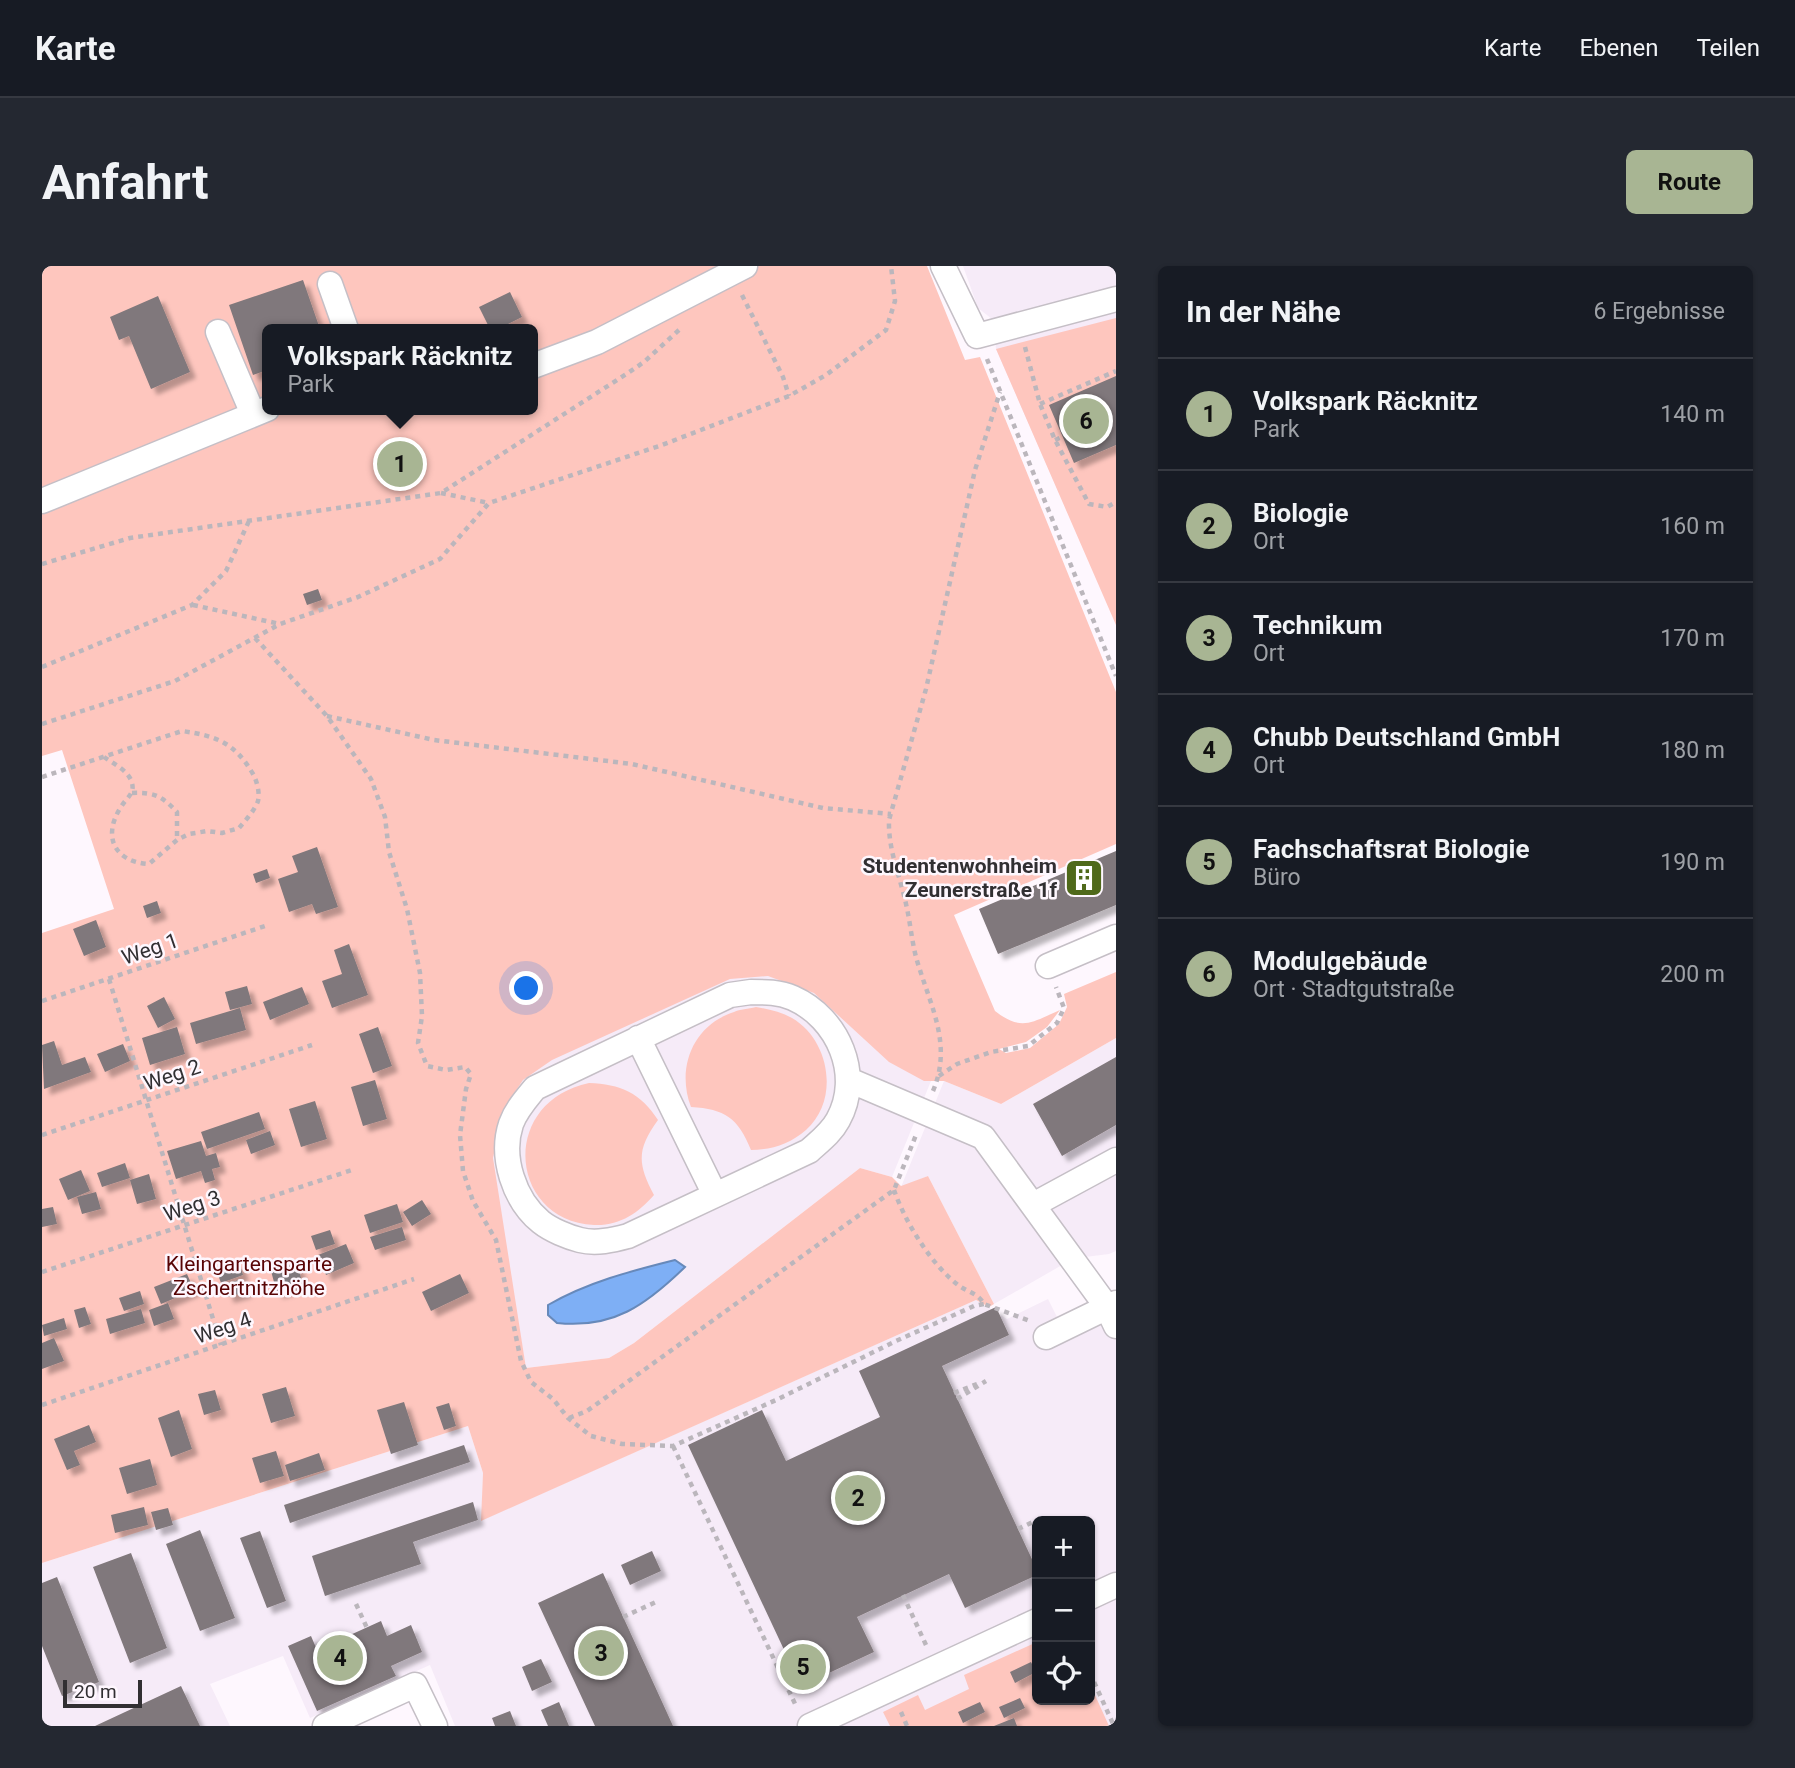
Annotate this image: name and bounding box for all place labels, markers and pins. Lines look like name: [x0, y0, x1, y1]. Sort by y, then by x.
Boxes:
pin: 6: [1063, 395, 1109, 447]
pin: 1: [377, 438, 423, 490]
place label: Studentenwohnheim Zeunerstraße 1f: [862, 854, 1057, 902]
building icon: Studentenwohnheim Zeunerstraße 1f: [1063, 857, 1105, 899]
pin: 2: [835, 1472, 881, 1524]
pin: 3: [578, 1627, 624, 1679]
pin: 4: [317, 1632, 363, 1684]
pin: 5: [780, 1641, 826, 1693]

